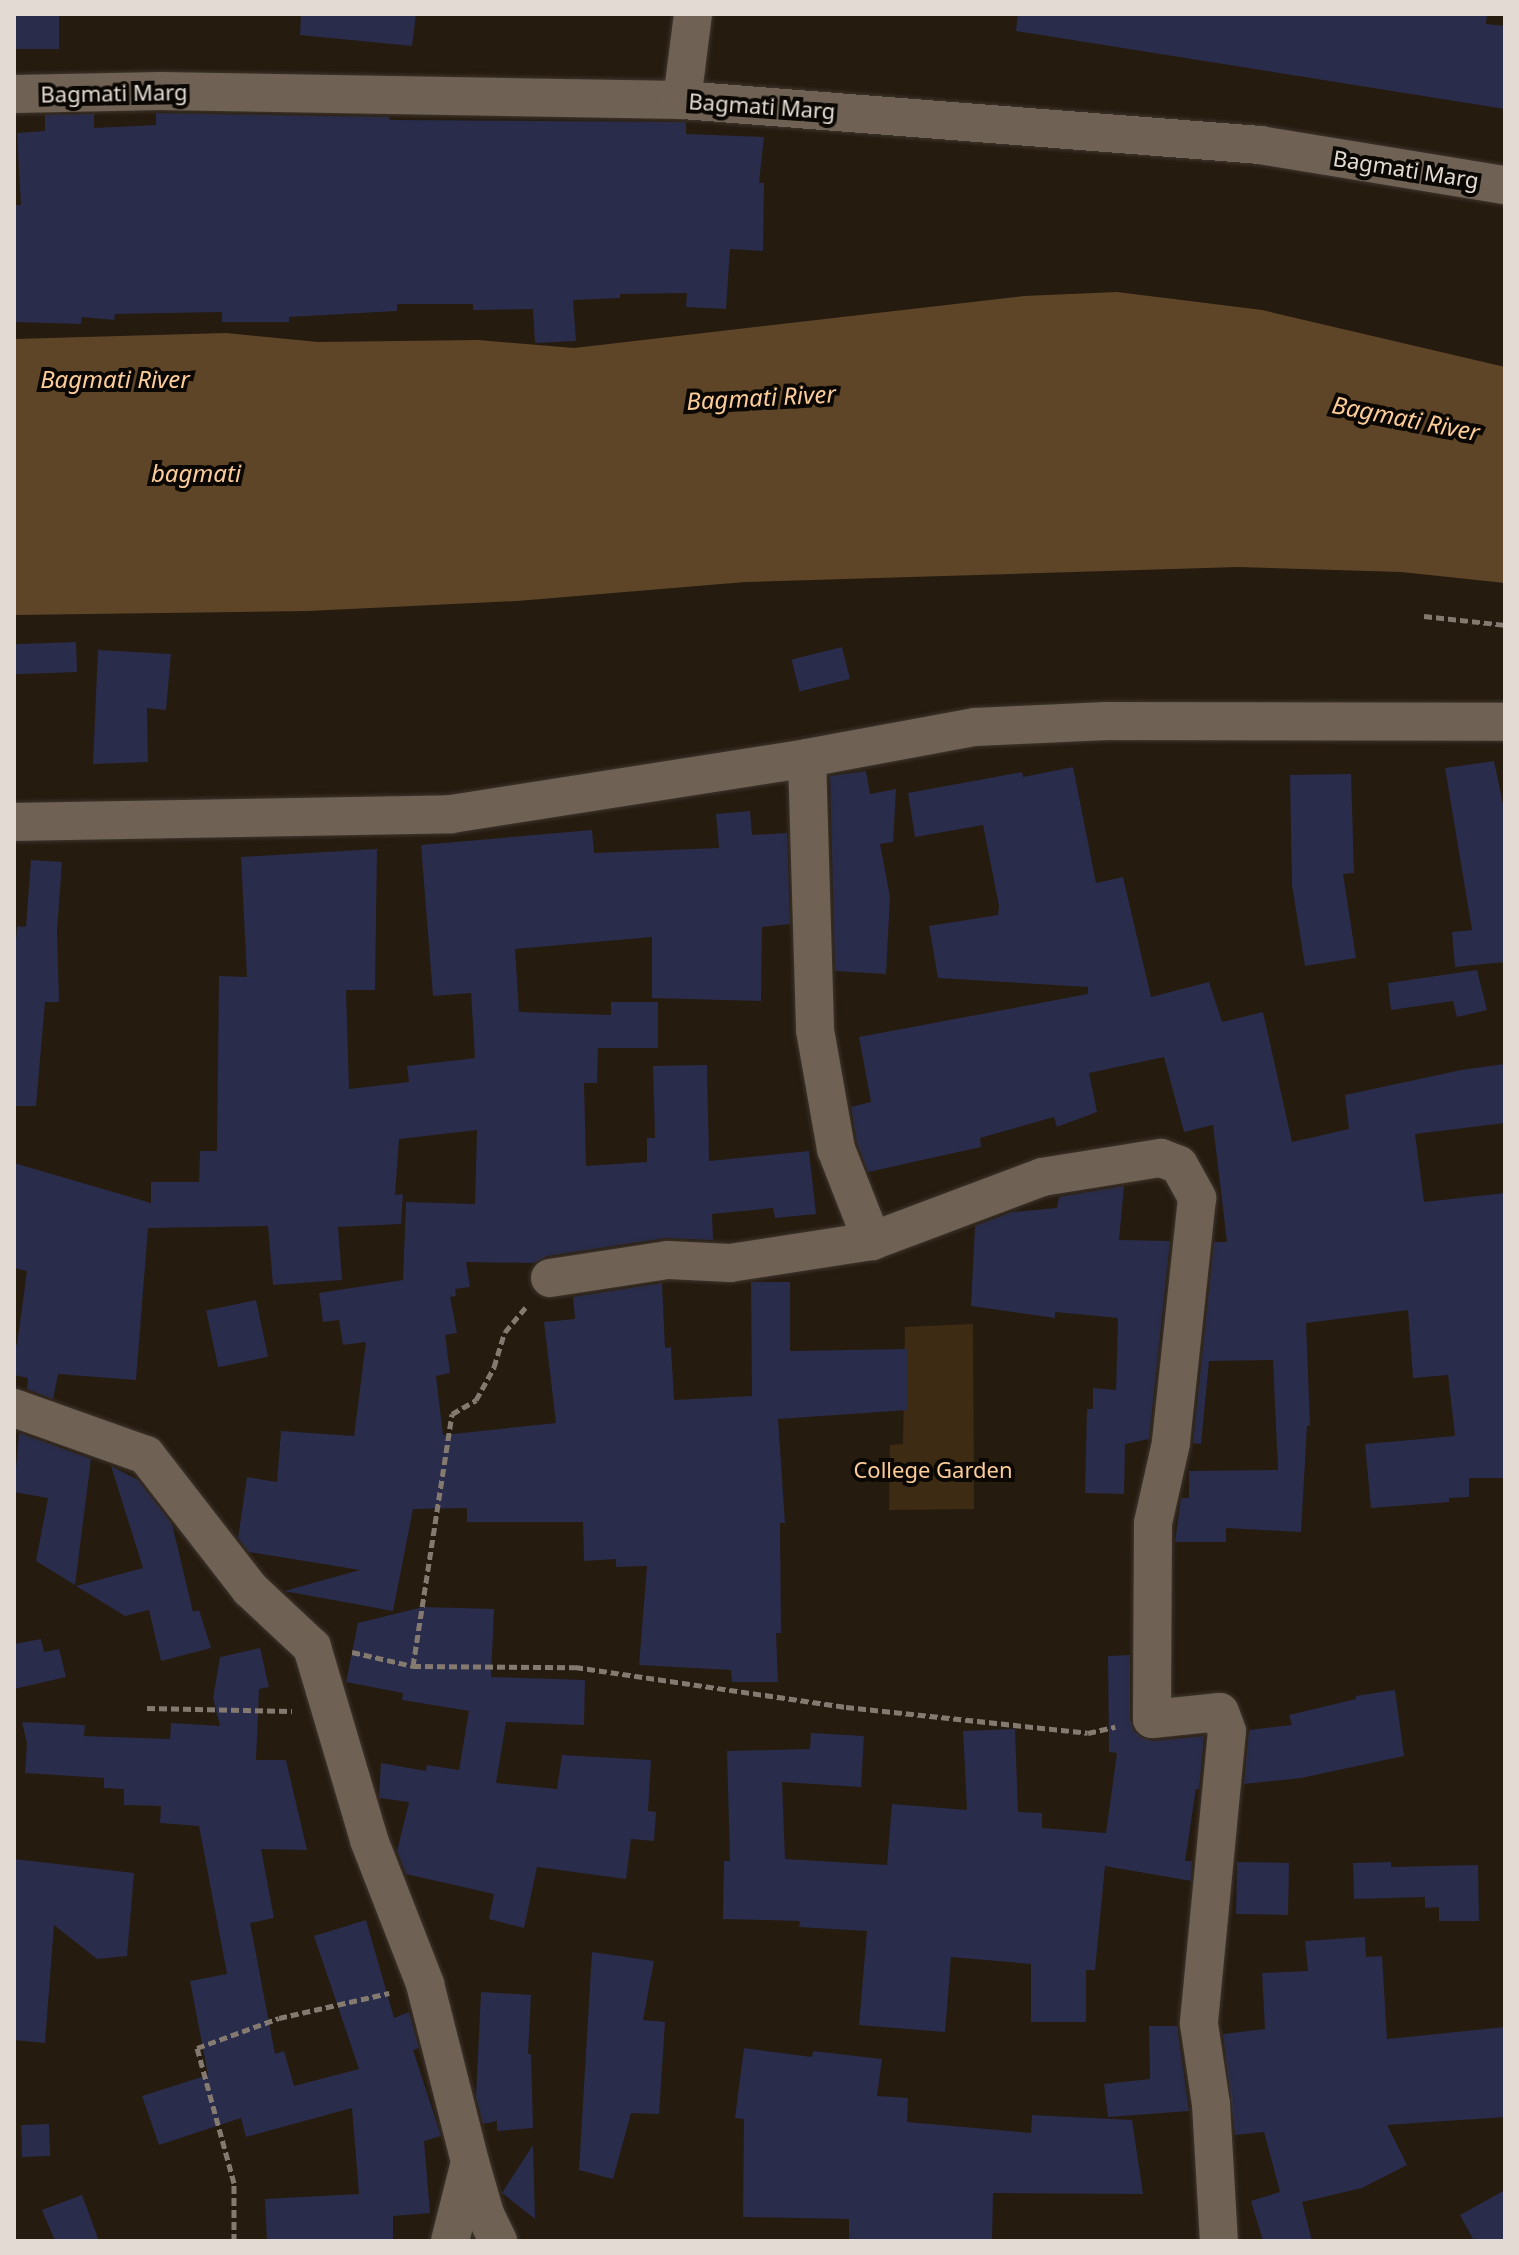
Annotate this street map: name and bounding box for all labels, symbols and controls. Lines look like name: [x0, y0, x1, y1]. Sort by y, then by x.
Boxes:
street label: Bagmati Marg: [40, 79, 188, 107]
street label: Bagmati Marg: [688, 88, 836, 124]
street label: Bagmati Marg: [1331, 144, 1481, 194]
water label: Bagmati River: [40, 365, 190, 393]
water label: Bagmati River: [686, 379, 836, 415]
water label: Bagmati River: [1330, 390, 1482, 446]
water label: bagmati: [151, 459, 241, 487]
park label: College Garden: [853, 1457, 1013, 1483]

